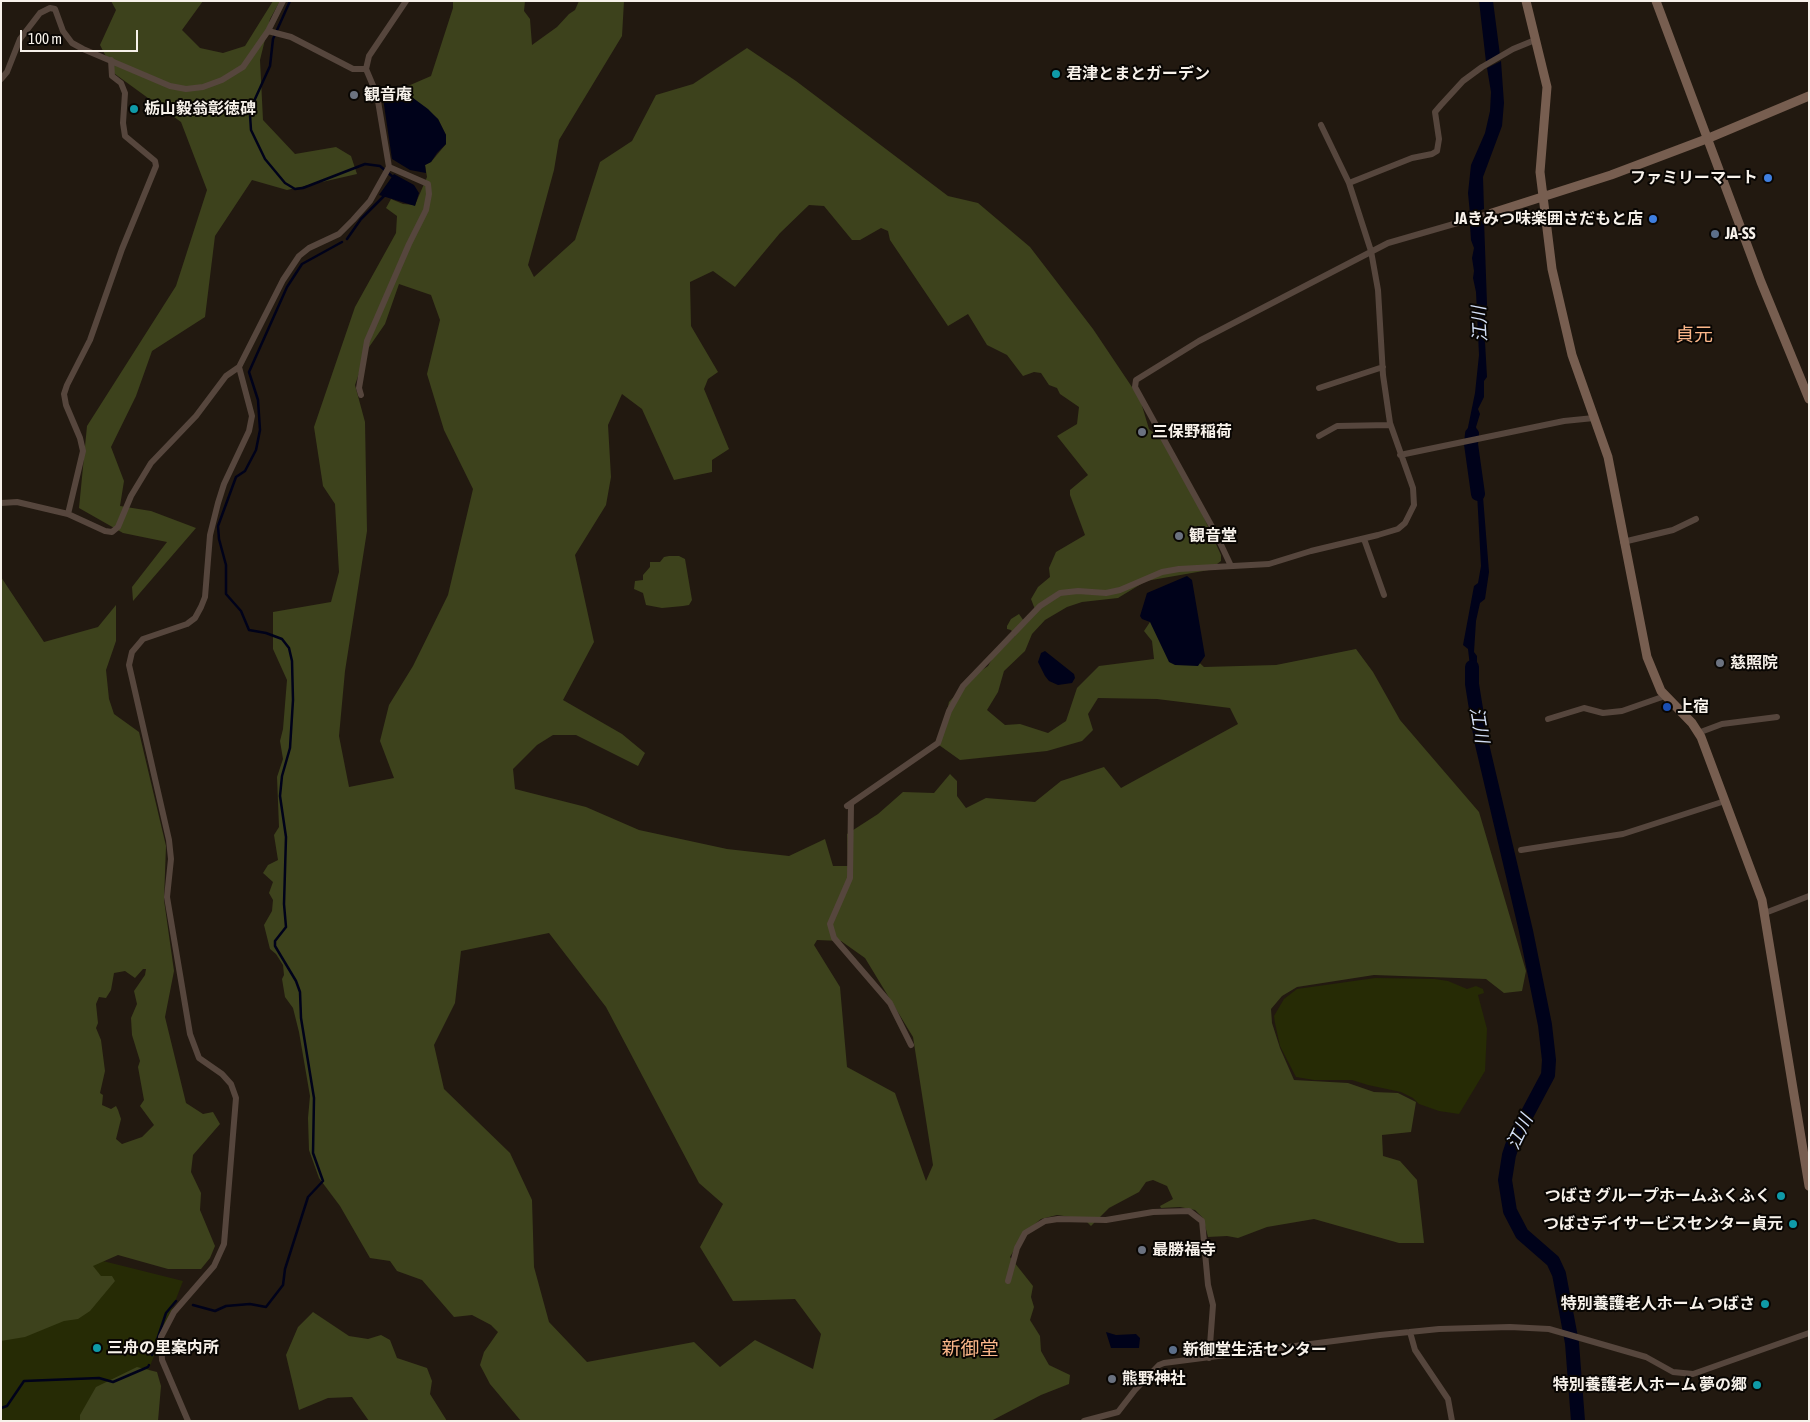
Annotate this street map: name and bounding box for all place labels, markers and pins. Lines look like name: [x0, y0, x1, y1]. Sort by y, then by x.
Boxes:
place label: 君津とまとガーデン: [1066, 64, 1210, 84]
marker: 君津とまとガーデン: [1050, 68, 1062, 80]
place label: 観音庵: [364, 85, 412, 105]
marker: 観音庵: [348, 89, 360, 101]
place label: 栃山毅翁彰徳碑: [144, 99, 256, 119]
marker: 栃山毅翁彰徳碑: [128, 103, 140, 115]
place label: ファミリーマート: [1630, 168, 1758, 188]
marker: ファミリーマート: [1762, 172, 1774, 184]
place label: JAきみつ味楽囲さだもと店: [1454, 209, 1643, 229]
marker: JAきみつ味楽囲さだもと店: [1647, 213, 1659, 225]
place label: JA-SS: [1725, 224, 1755, 244]
marker: JA-SS: [1709, 228, 1721, 240]
place label: 三保野稲荷: [1152, 422, 1232, 442]
marker: 三保野稲荷: [1136, 426, 1148, 438]
place label: 観音堂: [1189, 526, 1237, 546]
marker: 観音堂: [1173, 530, 1185, 542]
place label: 慈照院: [1730, 653, 1778, 673]
marker: 慈照院: [1714, 657, 1726, 669]
place label: 上宿: [1677, 697, 1709, 717]
marker: 上宿: [1661, 701, 1673, 713]
place label: つばさ グループホームふくふく: [1545, 1186, 1771, 1206]
marker: つばさ グループホームふくふく: [1775, 1190, 1787, 1202]
place label: つばさデイサービスセンター貞元: [1543, 1214, 1783, 1234]
marker: つばさデイサービスセンター貞元: [1787, 1218, 1799, 1230]
place label: 最勝福寺: [1152, 1240, 1216, 1260]
marker: 最勝福寺: [1136, 1244, 1148, 1256]
place label: 特別養護老人ホーム つばさ: [1561, 1294, 1755, 1314]
marker: 特別養護老人ホーム つばさ: [1759, 1298, 1771, 1310]
place label: 三舟の里案内所: [107, 1338, 219, 1358]
place label: 新御堂生活センター: [1183, 1340, 1327, 1360]
marker: 三舟の里案内所: [91, 1342, 103, 1354]
marker: 新御堂生活センター: [1167, 1344, 1179, 1356]
place label: 熊野神社: [1122, 1369, 1186, 1389]
marker: 熊野神社: [1106, 1373, 1118, 1385]
place label: 特別養護老人ホーム 夢の郷: [1553, 1375, 1747, 1395]
marker: 特別養護老人ホーム 夢の郷: [1751, 1379, 1763, 1391]

